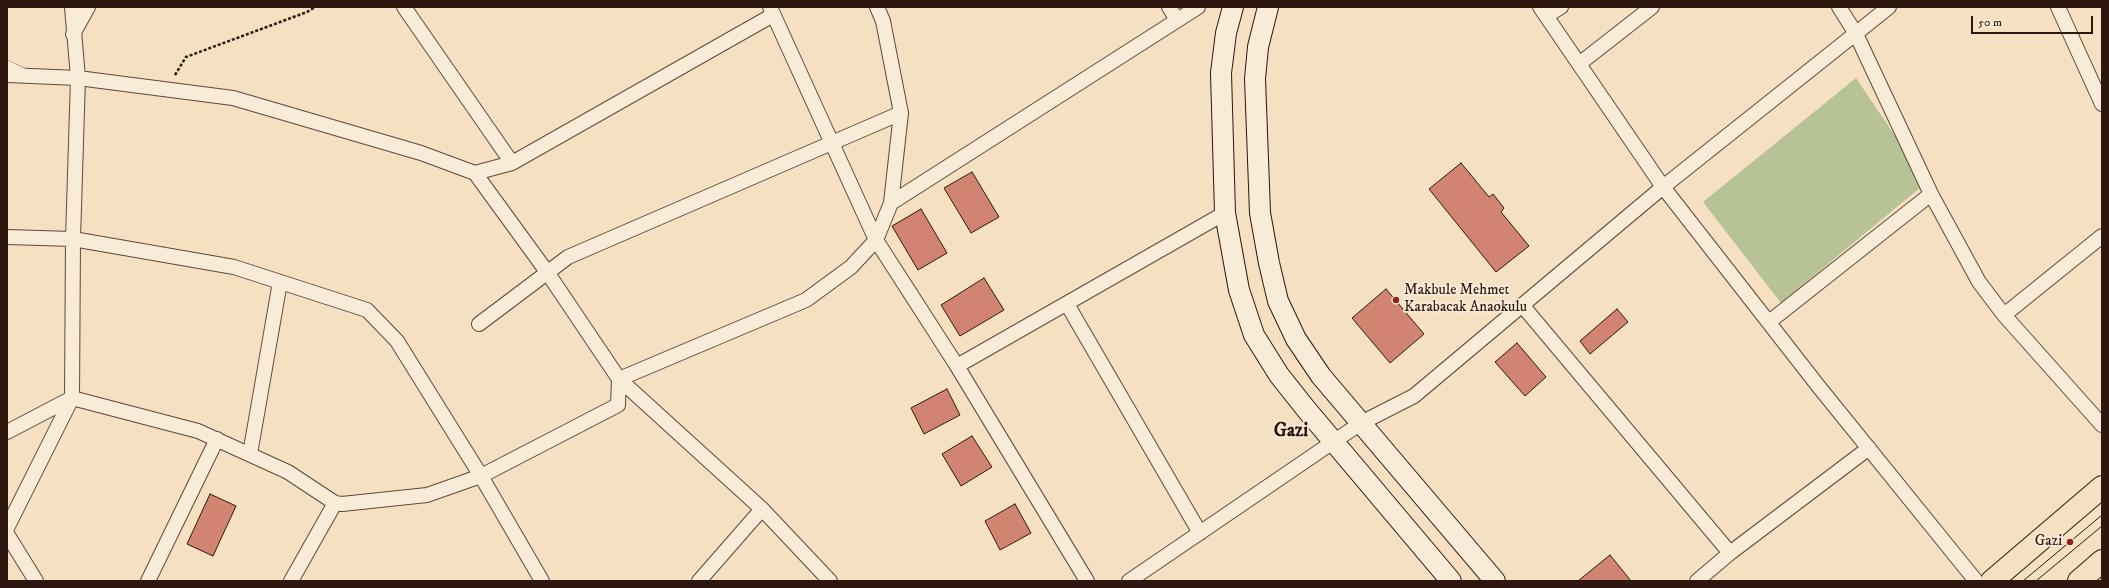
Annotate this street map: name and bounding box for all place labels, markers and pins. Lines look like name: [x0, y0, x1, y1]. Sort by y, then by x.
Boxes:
place label: Makbule Mehmet Karabacak Anaokulu: [1404, 282, 1527, 317]
marker: Makbule Mehmet Karabacak Anaokulu: [1391, 295, 1401, 305]
place label: Gazi: [2035, 533, 2062, 551]
marker: Gazi: [2065, 537, 2075, 547]

